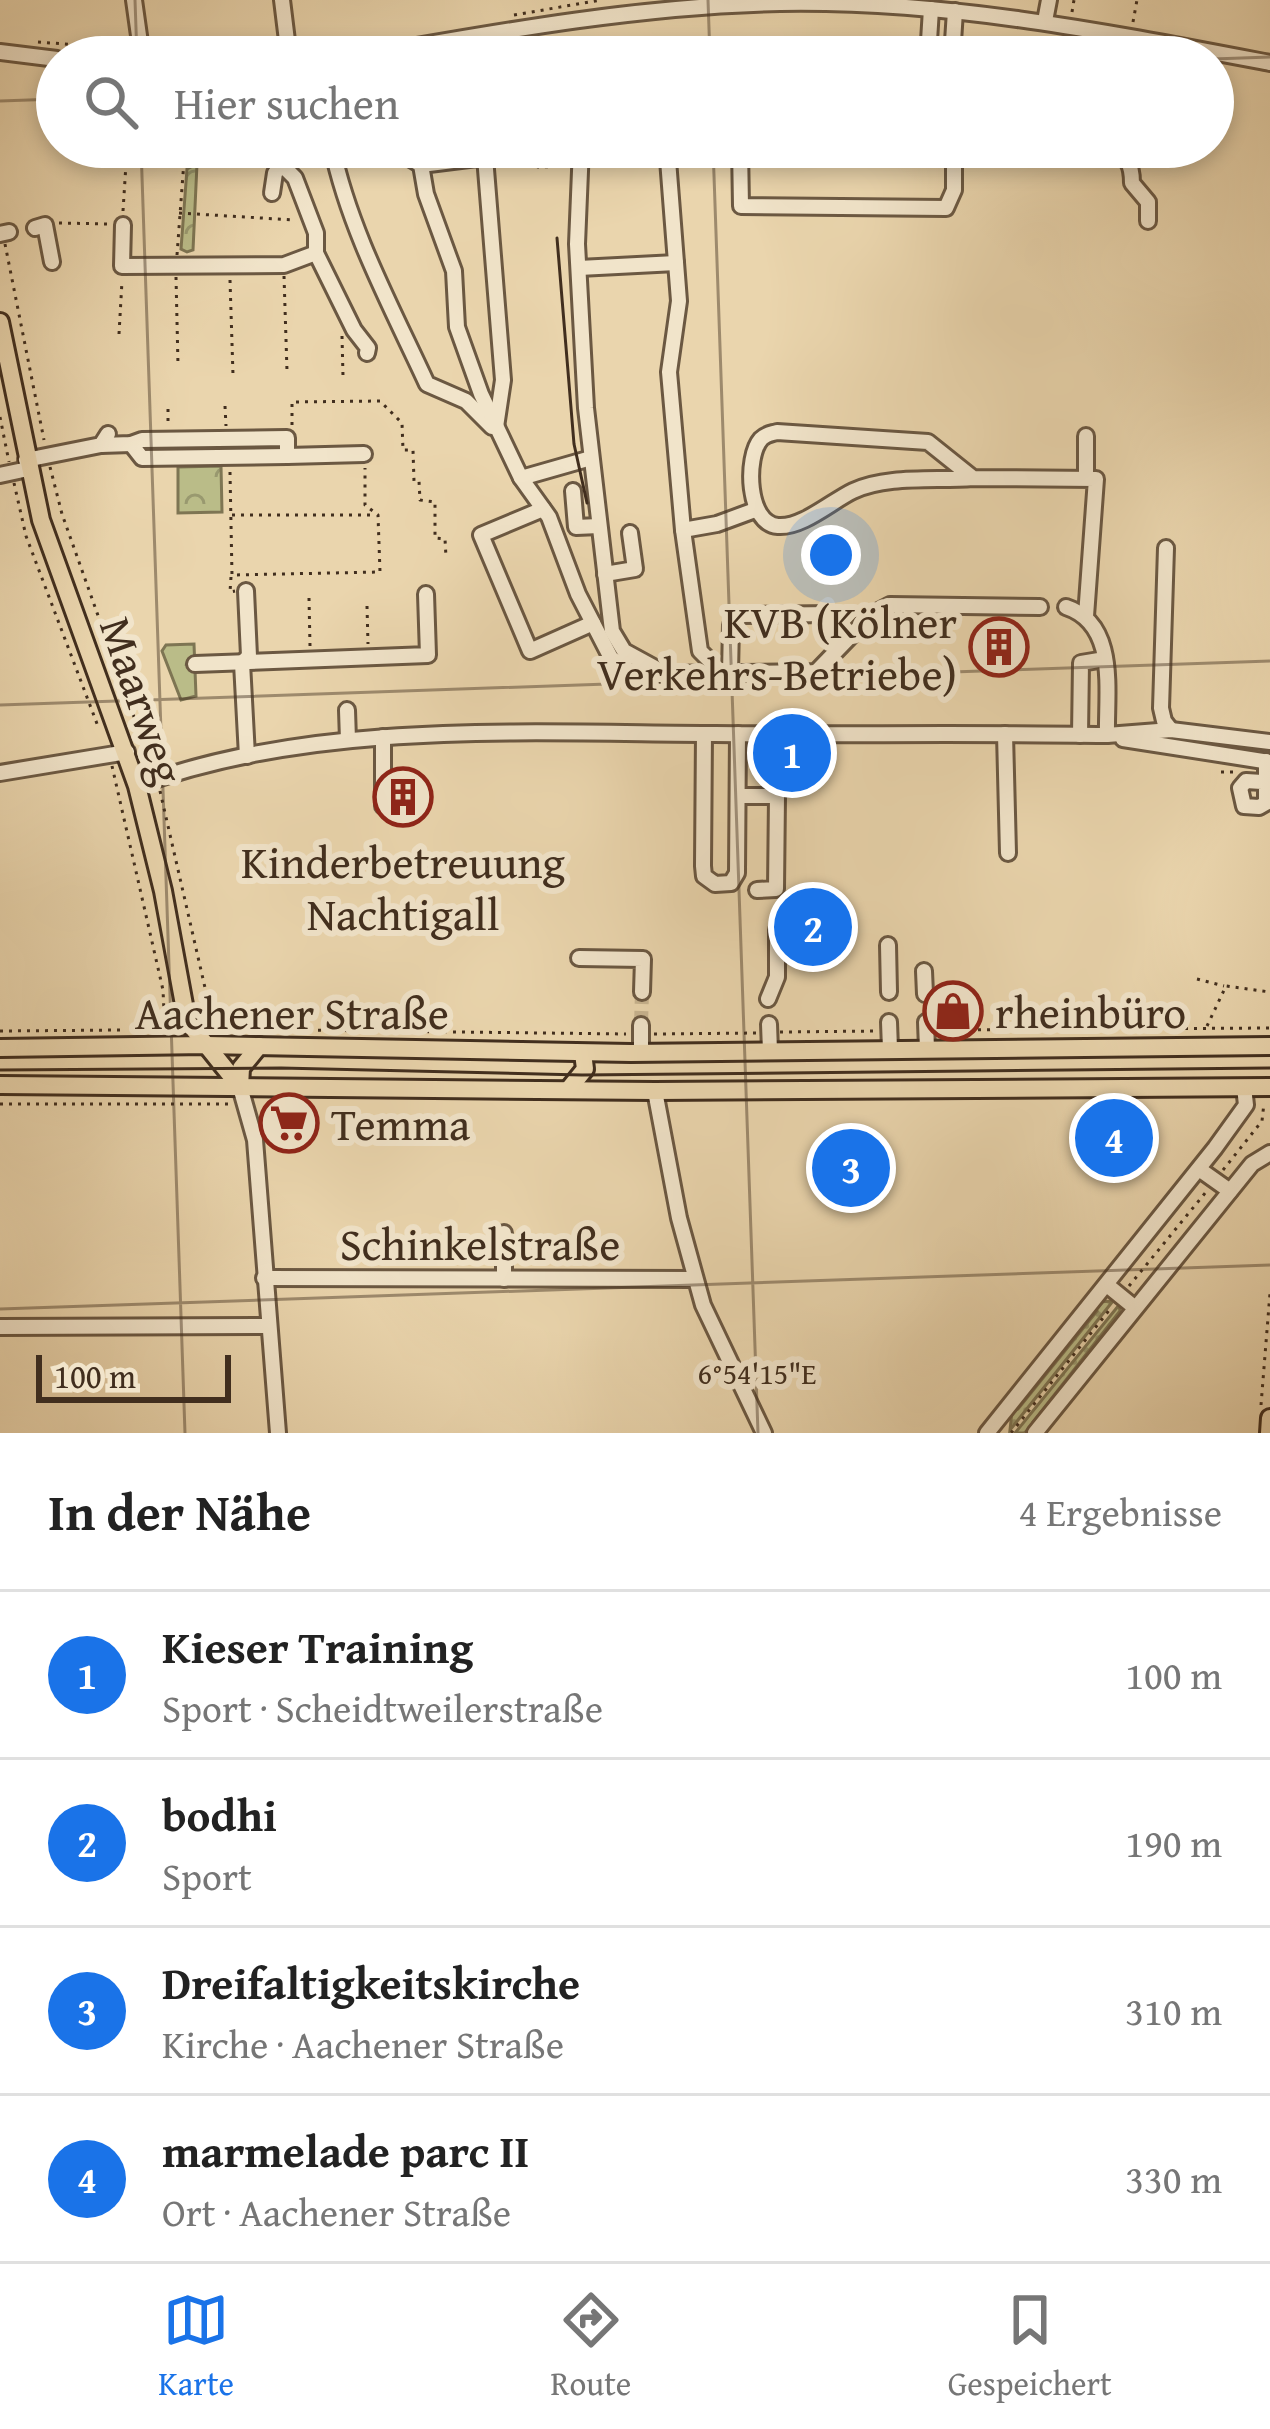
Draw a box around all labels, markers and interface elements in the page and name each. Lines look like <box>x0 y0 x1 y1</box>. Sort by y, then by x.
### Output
search box <box>36 36 1234 168</box>
icon: search <box>78 69 144 135</box>
text: Hier suchen <box>174 70 399 135</box>
your location <box>801 525 861 585</box>
place label: KVB (Kölner Verkehrs-Betriebe) <box>597 589 957 706</box>
street label: Maarweg <box>84 608 202 793</box>
building icon: KVB (Kölner Verkehrs-Betriebe) <box>968 616 1030 678</box>
pin: 1 <box>753 708 831 798</box>
building icon: Kinderbetreuung Nachtigall <box>372 766 434 828</box>
place label: Kinderbetreuung Nachtigall <box>241 829 566 946</box>
pin: 2 <box>774 882 852 972</box>
place label: rheinbüro <box>995 979 1186 1044</box>
street label: Aachener Straße <box>135 980 449 1045</box>
shop icon: rheinbüro <box>922 980 984 1042</box>
place label: Temma <box>331 1091 470 1156</box>
supermarket icon: Temma <box>258 1092 320 1154</box>
pin: 4 <box>1075 1093 1153 1183</box>
pin: 3 <box>812 1123 890 1213</box>
street label: Schinkelstraße <box>340 1211 620 1276</box>
scale bar <box>36 1349 231 1402</box>
text: 6°54'15"E <box>697 1351 817 1395</box>
text: 100 m <box>54 1352 136 1400</box>
text: In der Nähe <box>48 1474 311 1549</box>
text: 4 Ergebnisse <box>1019 1483 1222 1540</box>
text: Kieser Training <box>162 1614 473 1679</box>
text: 1 <box>77 1646 97 1703</box>
text: 100 m <box>1125 1646 1222 1703</box>
text: Sport · Scheidtweilerstraße <box>162 1679 603 1736</box>
text: bodhi <box>162 1782 277 1847</box>
text: 2 <box>77 1814 97 1871</box>
text: 190 m <box>1125 1814 1222 1871</box>
text: Sport <box>162 1847 252 1904</box>
text: Dreifaltigkeitskirche <box>162 1950 580 2015</box>
text: 3 <box>77 1982 97 2039</box>
text: 310 m <box>1125 1982 1222 2039</box>
text: Kirche · Aachener Straße <box>162 2015 564 2072</box>
text: marmelade parc II <box>162 2118 530 2183</box>
text: 4 <box>77 2150 97 2207</box>
text: 330 m <box>1125 2150 1222 2207</box>
text: Ort · Aachener Straße <box>162 2183 511 2240</box>
tab: Karte <box>158 2287 234 2407</box>
tab: Route <box>551 2287 631 2407</box>
tab: Gespeichert <box>948 2287 1112 2407</box>

